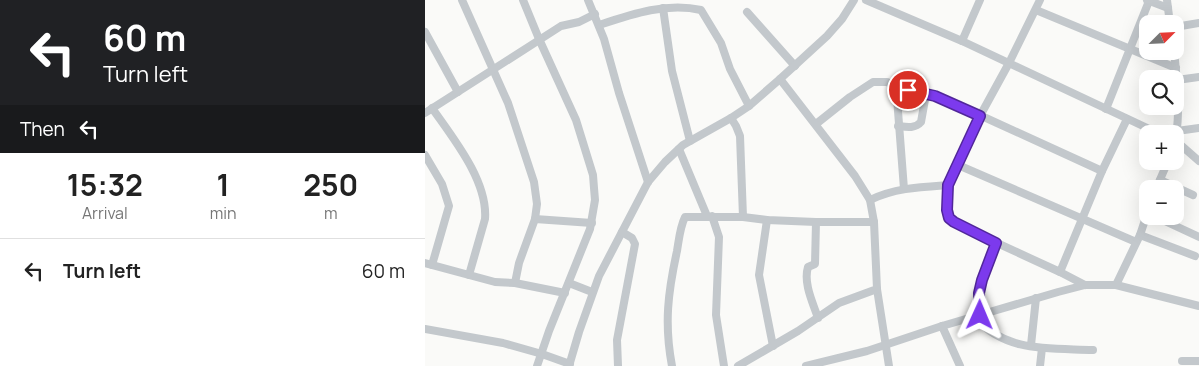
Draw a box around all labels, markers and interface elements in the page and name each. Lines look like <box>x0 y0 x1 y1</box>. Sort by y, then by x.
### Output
text: 60 m <box>103 14 186 62</box>
north arrow <box>1139 15 1184 60</box>
map controls <box>1139 15 1184 225</box>
icon: left <box>20 20 85 85</box>
text: Turn left <box>103 59 188 89</box>
pin <box>887 69 929 111</box>
button: search <box>1139 70 1184 115</box>
icon: arrive <box>894 76 922 104</box>
icon: left <box>75 115 103 143</box>
text: Then <box>20 116 65 142</box>
button: + <box>1139 125 1184 170</box>
text: 15:32 <box>67 164 143 205</box>
text: 1 <box>216 164 230 205</box>
text: 250 <box>303 164 358 205</box>
button: − <box>1139 180 1184 225</box>
text: Arrival <box>82 202 128 224</box>
text: min <box>210 202 236 224</box>
text: m <box>324 202 338 224</box>
icon: left <box>20 257 48 285</box>
text: Turn left <box>63 258 141 284</box>
text: 60 m <box>362 258 405 284</box>
position arrow <box>953 288 1005 340</box>

